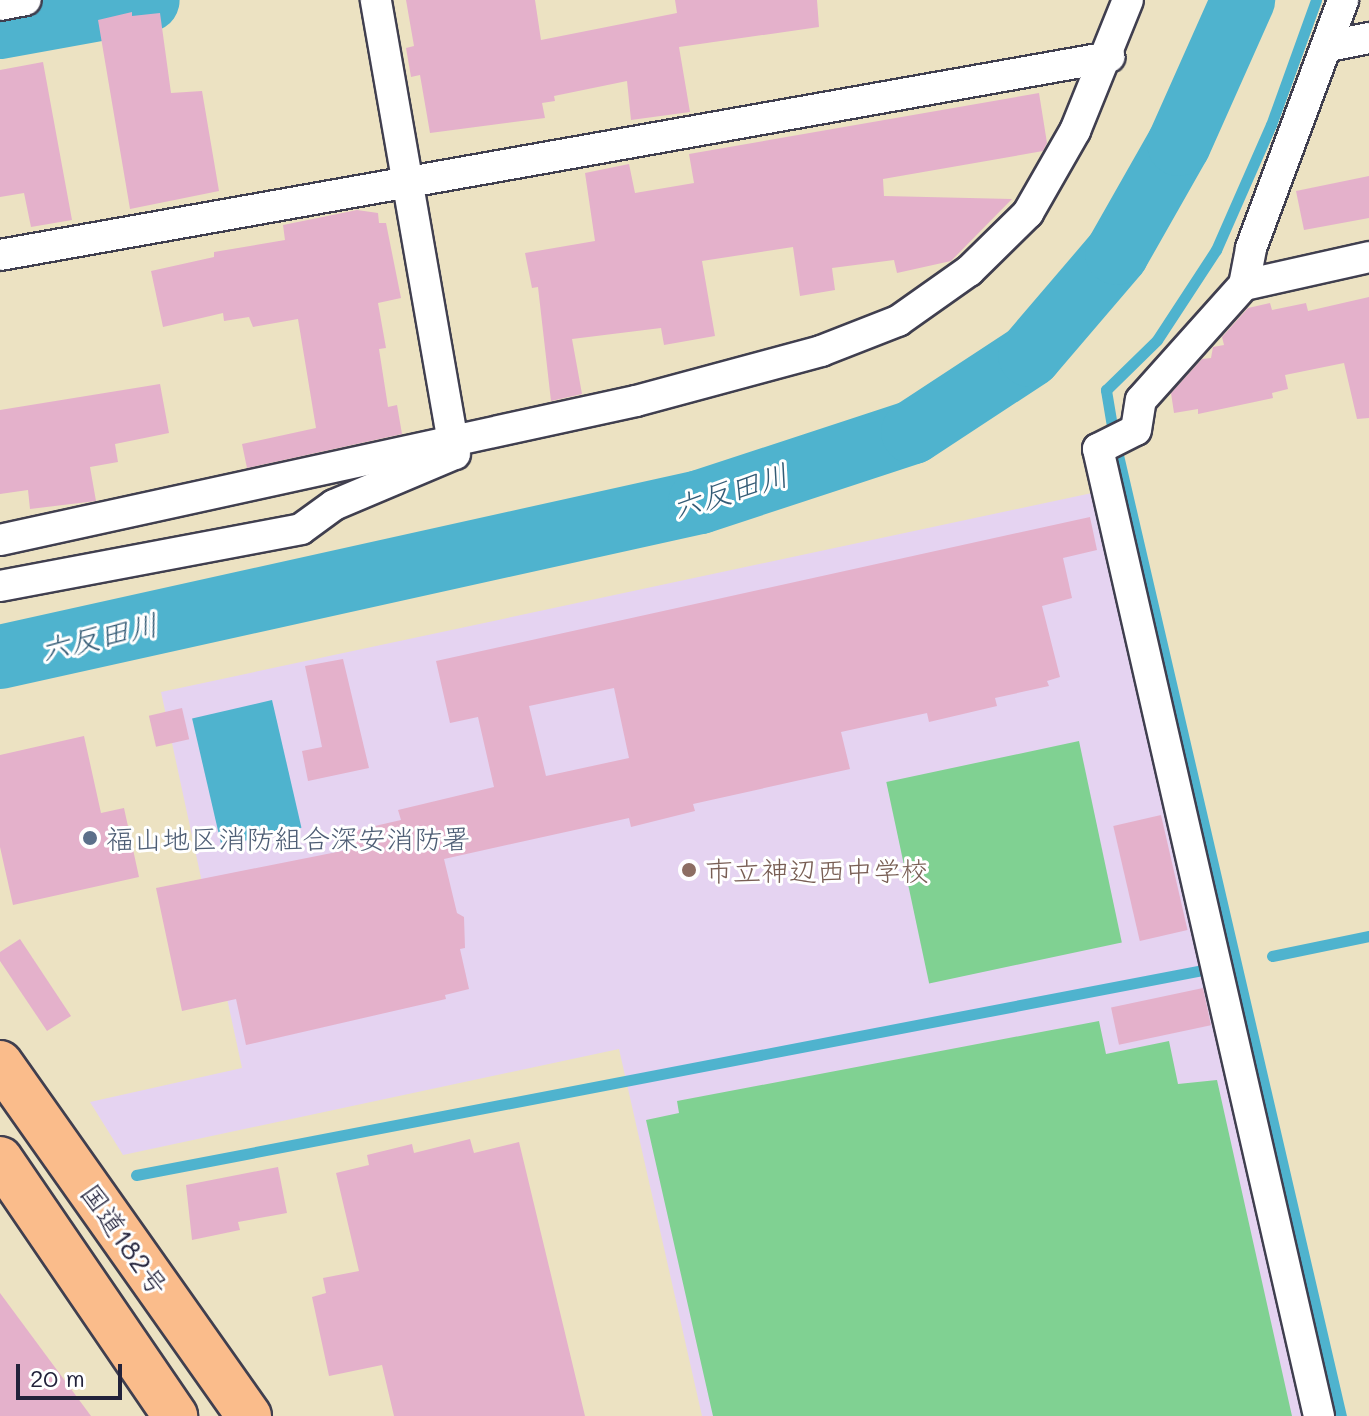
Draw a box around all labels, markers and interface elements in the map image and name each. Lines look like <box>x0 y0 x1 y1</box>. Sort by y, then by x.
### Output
water label: 六反田川 <box>667 455 793 525</box>
water label: 六反田川 <box>36 605 162 667</box>
place label: 福山地区消防組合深安消防署 <box>106 821 470 855</box>
marker: 福山地区消防組合深安消防署 <box>81 829 99 847</box>
place label: 市立神辺西中学校 <box>705 853 929 887</box>
marker: 市立神辺西中学校 <box>680 861 698 879</box>
street label: 国道182号 <box>74 1177 176 1301</box>
scale bar <box>20 1348 126 1398</box>
text: 20 m <box>30 1362 85 1393</box>

